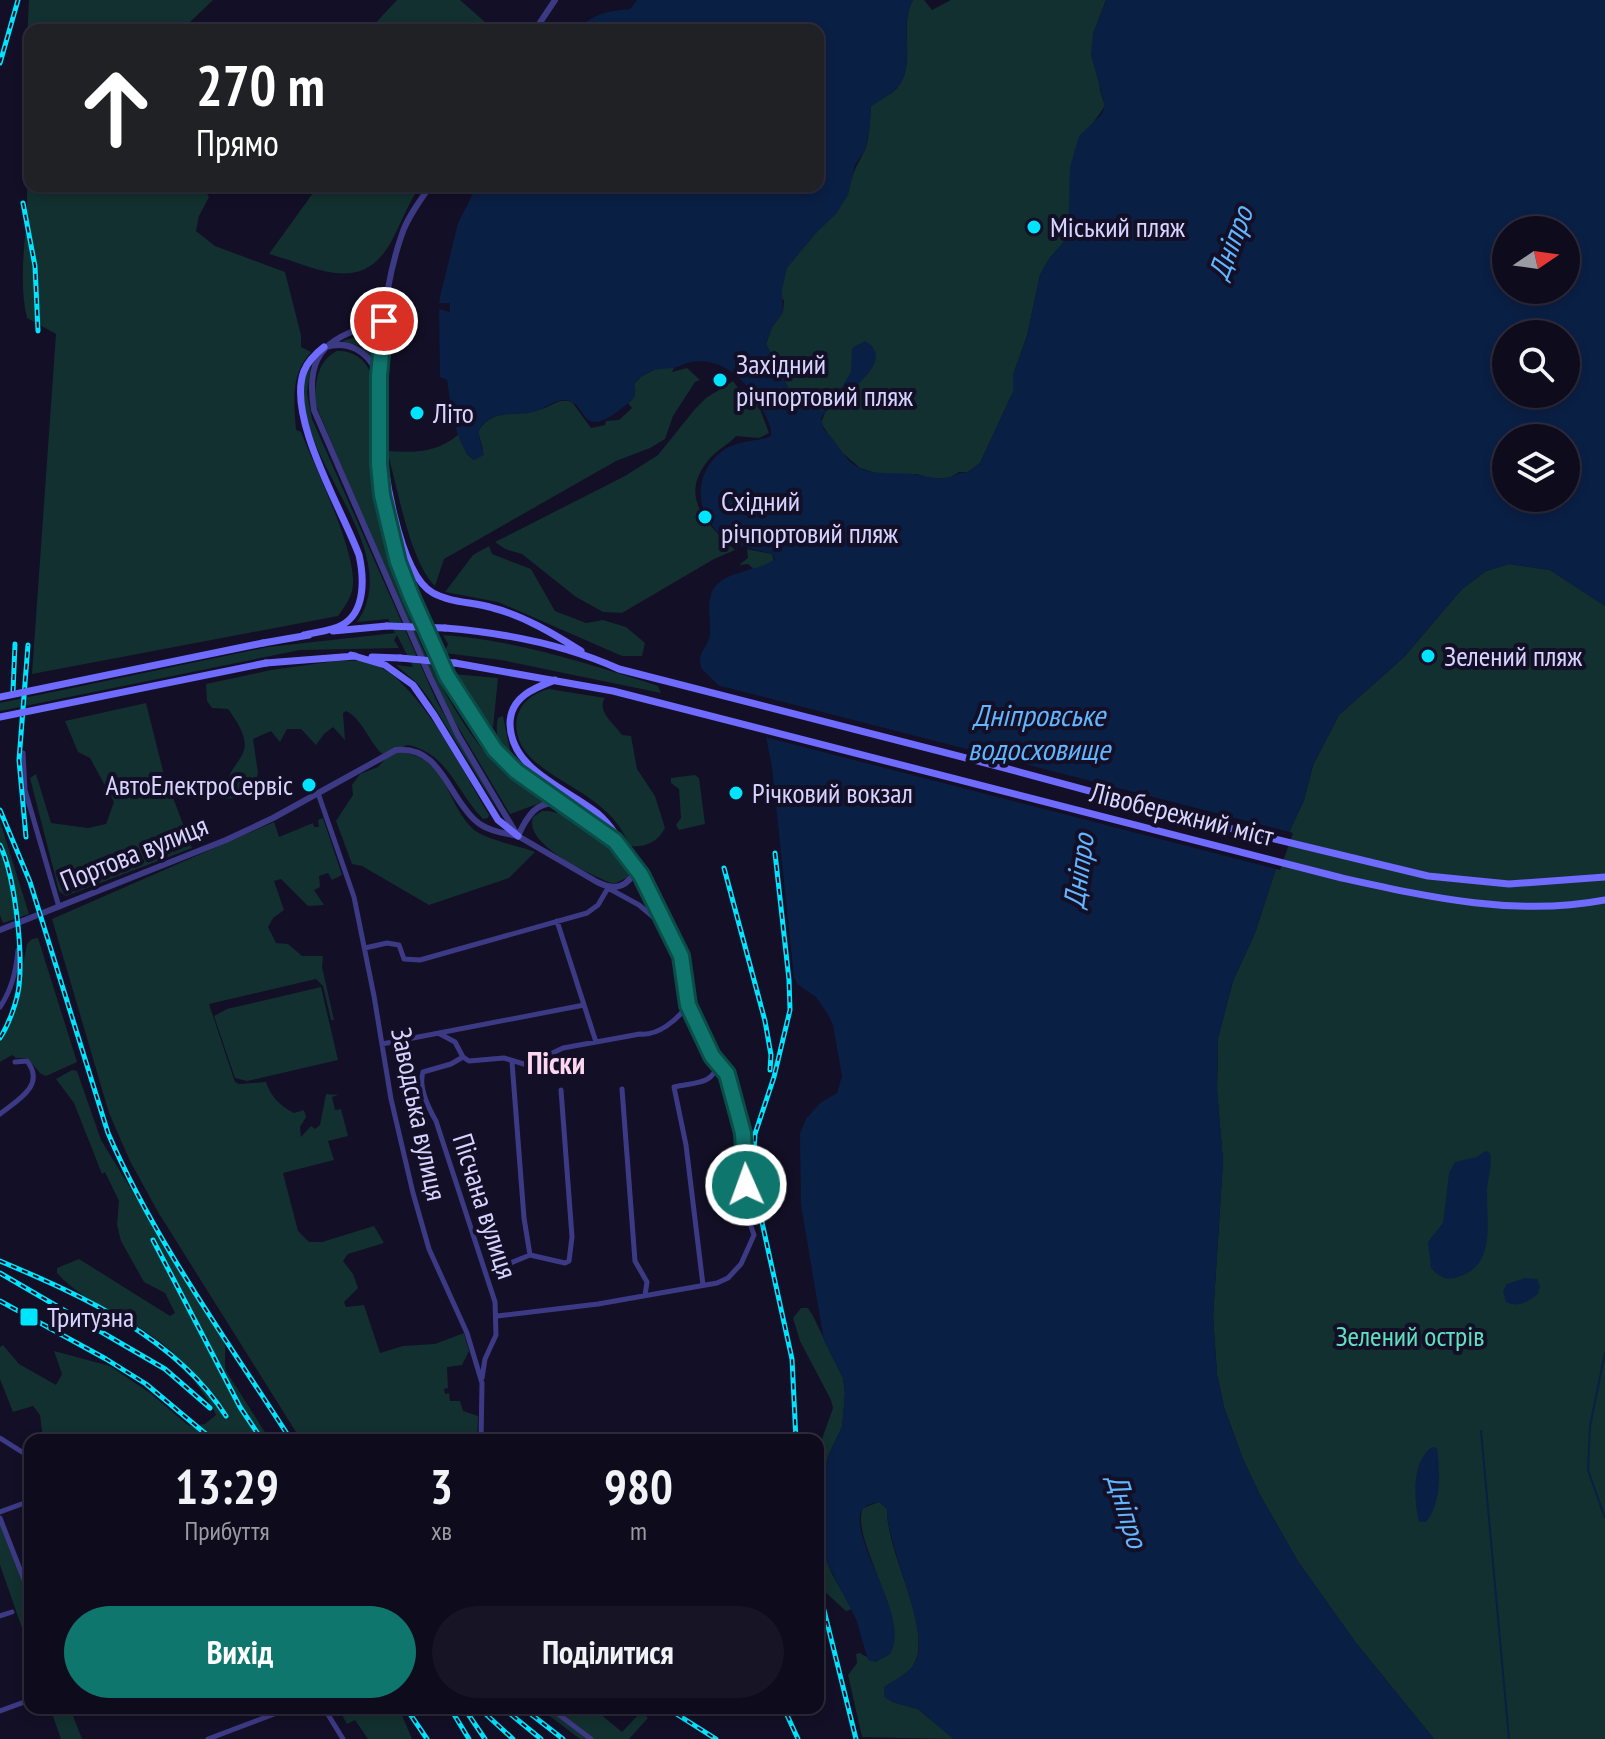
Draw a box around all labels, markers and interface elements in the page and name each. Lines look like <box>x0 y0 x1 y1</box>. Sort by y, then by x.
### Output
text: 270 m <box>196 49 325 121</box>
icon: ahead <box>64 56 168 160</box>
text: Прямо <box>196 119 279 166</box>
water label: Дніпро <box>1198 199 1262 285</box>
place label: Міський пляж <box>1050 208 1186 245</box>
north arrow <box>1492 216 1580 304</box>
map controls <box>1492 216 1580 512</box>
marker: Міський пляж <box>1025 218 1043 236</box>
pin <box>350 287 418 355</box>
icon: arrive <box>362 299 406 343</box>
button: search <box>1492 320 1580 408</box>
place label: Західний річпортовий пляж <box>736 345 914 414</box>
marker: Західний річпортовий пляж <box>711 371 729 389</box>
place label: Літо <box>432 394 474 431</box>
marker: Літо <box>408 404 426 422</box>
button: layers <box>1492 424 1580 512</box>
place label: Східний річпортовий пляж <box>721 482 899 551</box>
marker: Східний річпортовий пляж <box>696 508 714 526</box>
place label: Зелений пляж <box>1444 637 1583 674</box>
marker: Зелений пляж <box>1419 647 1437 665</box>
water label: Дніпровське водосховище <box>968 695 1112 768</box>
place label: АвтоЕлектроСервіс <box>106 766 293 803</box>
street label: Лівобережний міст <box>1086 773 1278 854</box>
place label: Річковий вокзал <box>752 774 913 811</box>
marker: АвтоЕлектроСервіс <box>300 776 318 794</box>
marker: Річковий вокзал <box>727 784 745 802</box>
street label: Портова вулиця <box>54 806 213 899</box>
water label: Дніпро <box>1053 829 1102 911</box>
street label: Заводська вулиця <box>383 1024 456 1204</box>
district label: Піски <box>527 1043 585 1082</box>
street label: Пісчана вулиця <box>445 1128 526 1283</box>
position arrow <box>704 1143 788 1227</box>
place label: Тритузна <box>47 1298 134 1335</box>
marker: Тритузна <box>18 1306 40 1328</box>
park label: Зелений острів <box>1335 1317 1485 1354</box>
text: 13:29 <box>175 1455 279 1517</box>
text: 3 <box>430 1455 453 1517</box>
text: 980 <box>604 1455 673 1517</box>
water label: Дніпро <box>1099 1468 1159 1554</box>
text: Прибуття <box>184 1514 270 1547</box>
text: хв <box>431 1514 452 1547</box>
text: m <box>630 1514 647 1547</box>
button: Вихід <box>64 1606 416 1698</box>
button: Поділитися <box>432 1606 784 1698</box>

